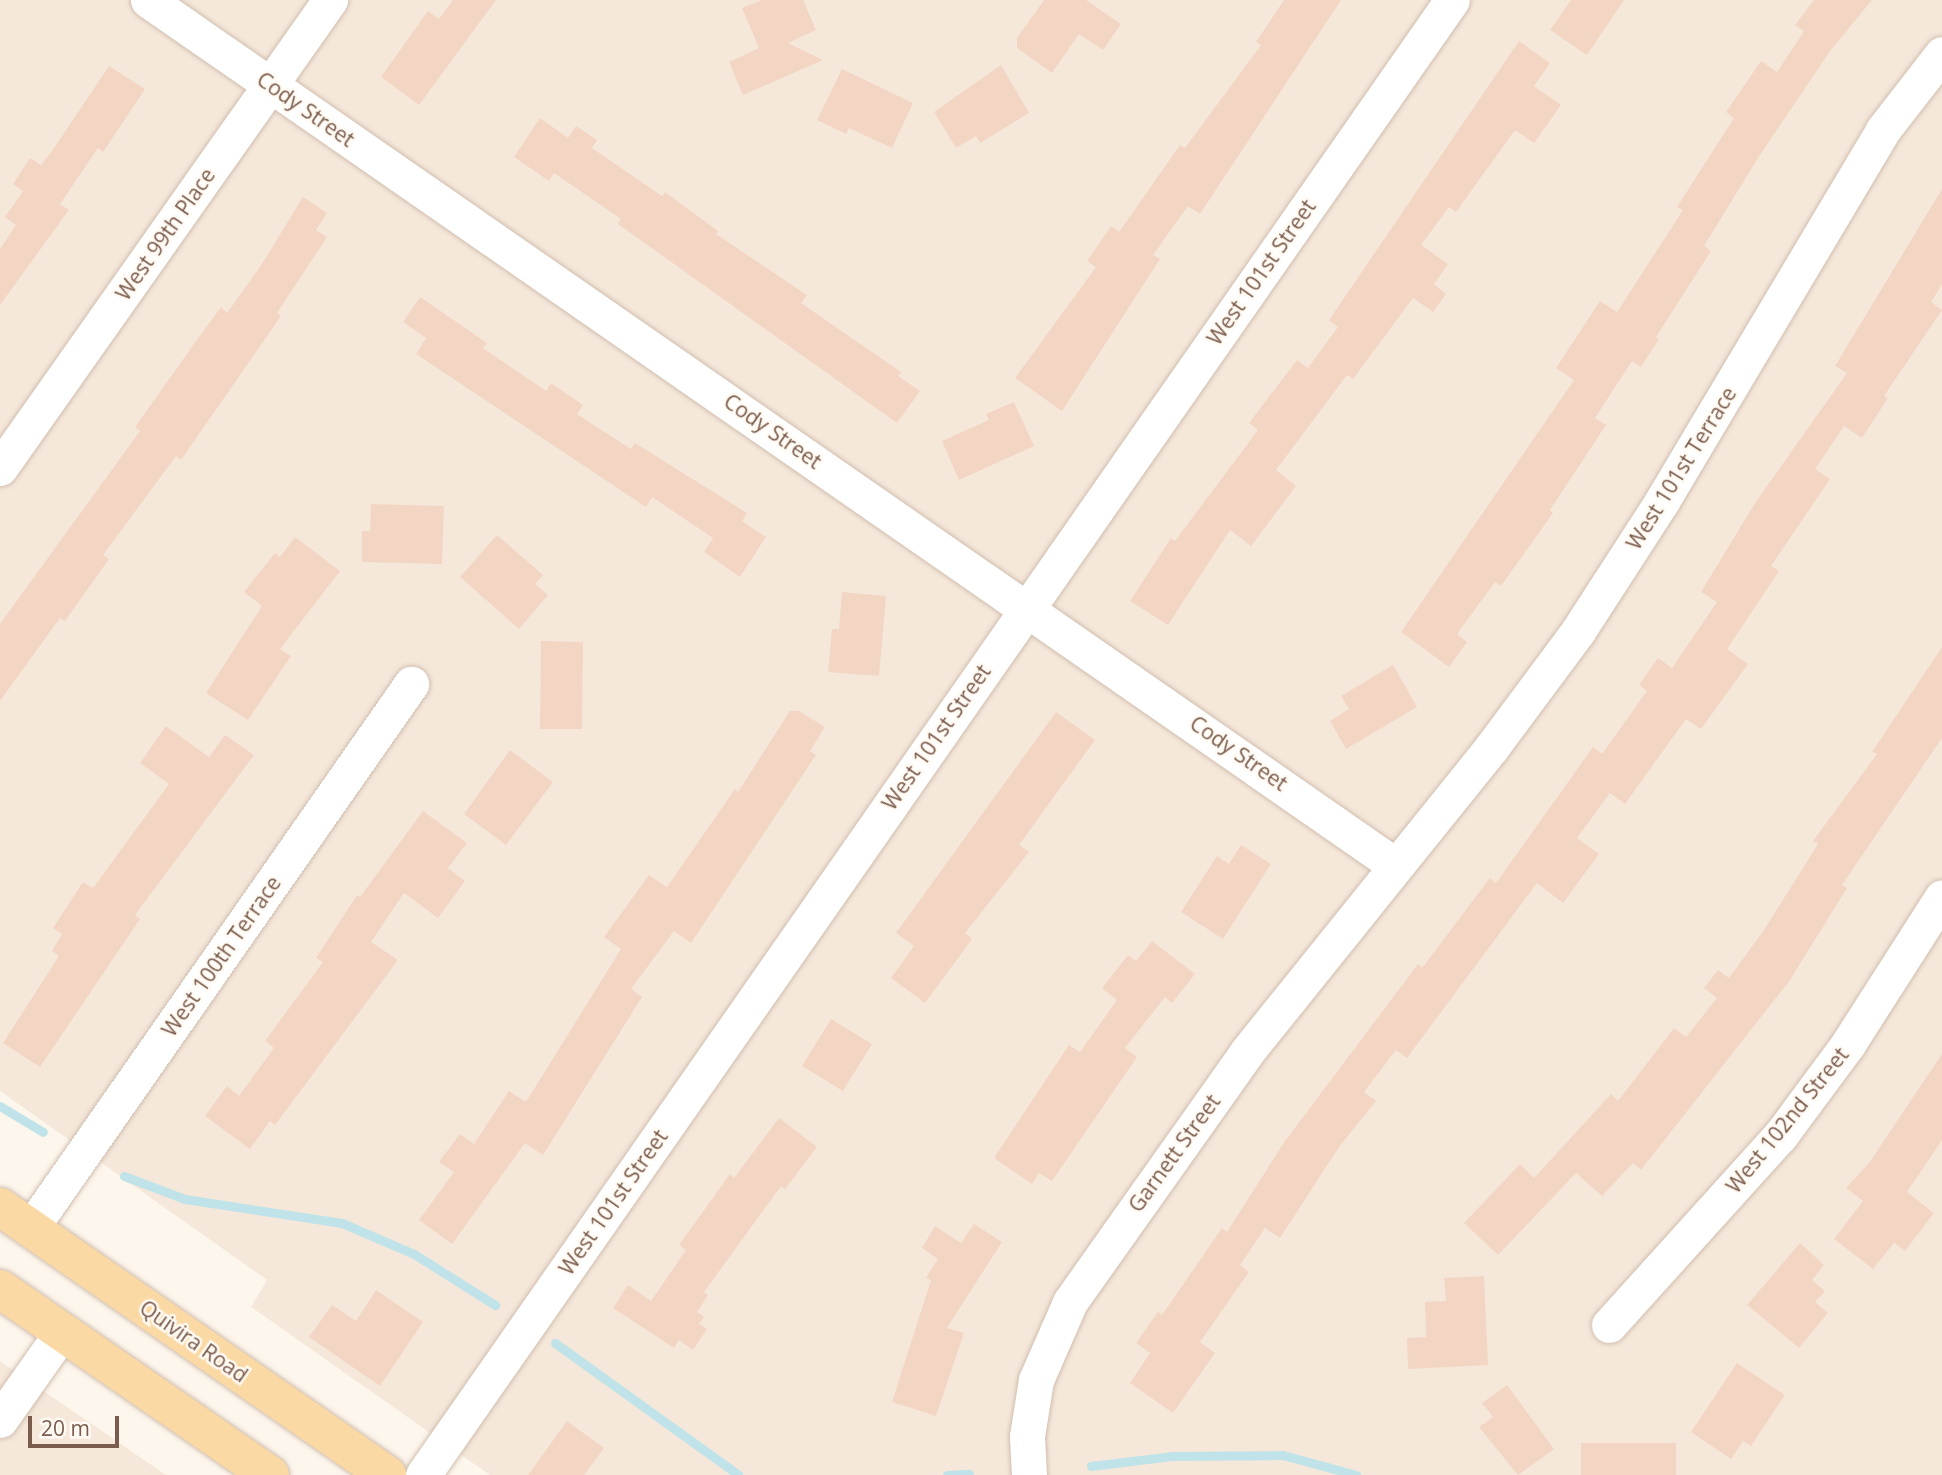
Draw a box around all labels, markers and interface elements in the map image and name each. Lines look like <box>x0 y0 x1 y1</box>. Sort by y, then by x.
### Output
street label: Cody Street <box>252 66 360 152</box>
street label: West 99th Place <box>110 163 220 305</box>
street label: West 101st Street <box>1201 194 1321 350</box>
street label: West 101st Terrace <box>1621 382 1741 554</box>
street label: Cody Street <box>719 388 827 474</box>
street label: West 101st Street <box>876 659 996 815</box>
street label: Cody Street <box>1185 710 1293 796</box>
street label: West 100th Terrace <box>156 871 286 1041</box>
street label: West 102nd Street <box>1721 1042 1853 1198</box>
street label: Garnett Street <box>1123 1089 1225 1217</box>
street label: West 101st Street <box>553 1124 673 1280</box>
street label: Quivira Road <box>135 1295 253 1387</box>
scale bar <box>32 1402 122 1446</box>
text: 20 m <box>41 1414 90 1442</box>

